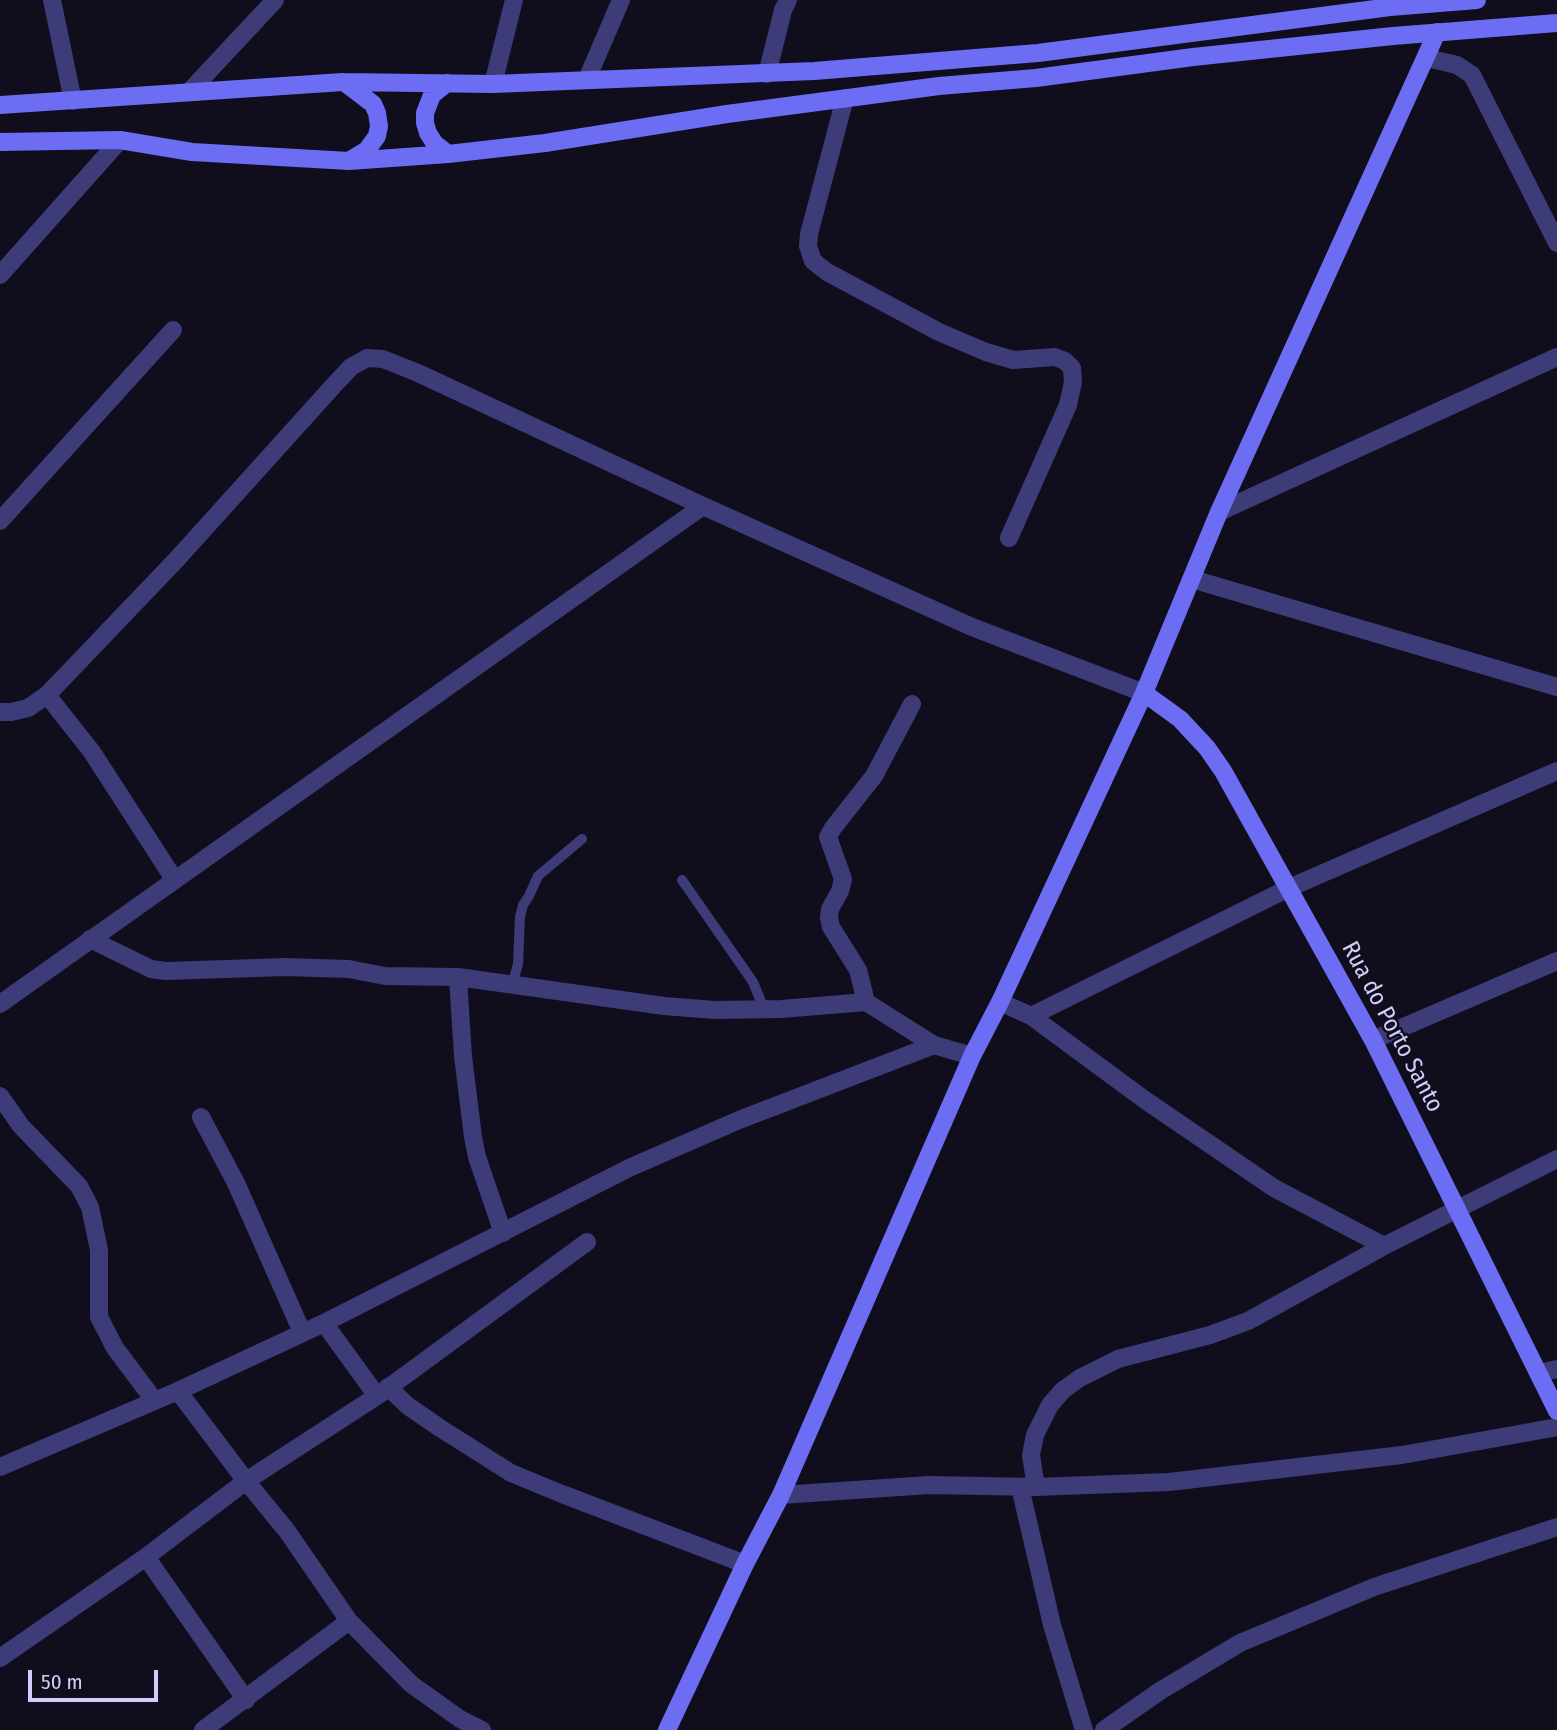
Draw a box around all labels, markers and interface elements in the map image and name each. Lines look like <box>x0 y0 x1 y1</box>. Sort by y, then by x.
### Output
street label: Rua do Porto Santo <box>1335 937 1449 1117</box>
scale bar <box>32 1656 161 1700</box>
text: 50 m <box>41 1669 83 1695</box>

